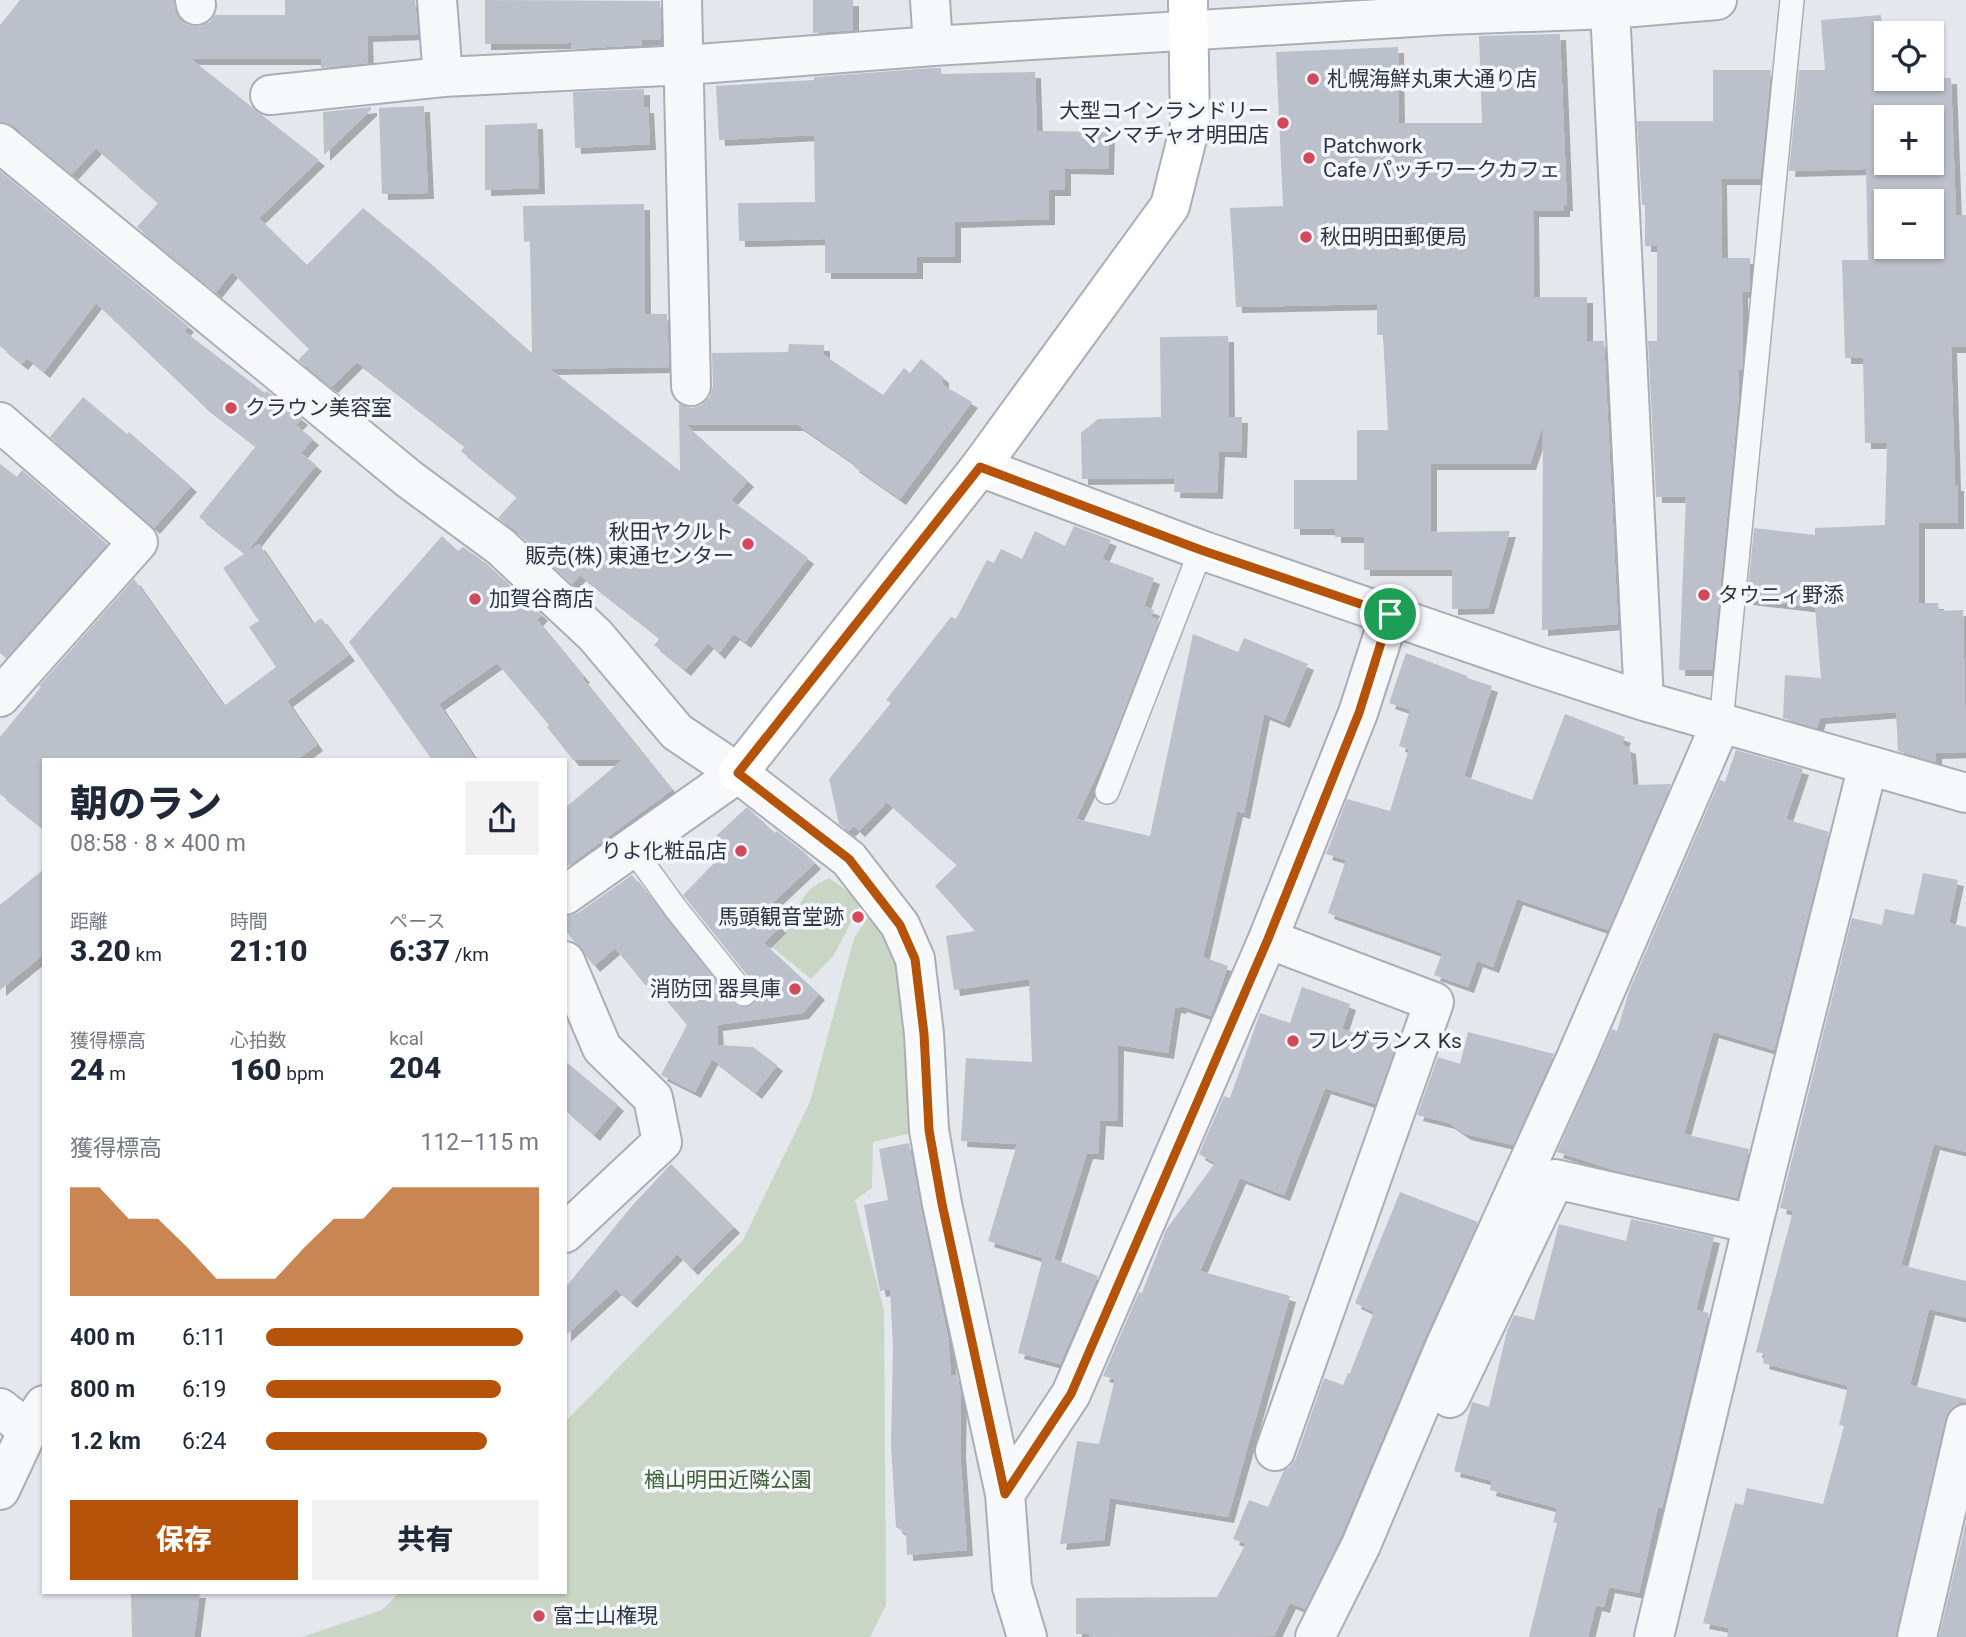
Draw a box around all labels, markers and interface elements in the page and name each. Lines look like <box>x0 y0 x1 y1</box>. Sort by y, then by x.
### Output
map controls <box>1874 21 1944 259</box>
button: locate <box>1874 21 1944 91</box>
place label: 札幌海鮮丸東大通り店 <box>1327 67 1537 91</box>
marker: 札幌海鮮丸東大通り店 <box>1305 71 1321 87</box>
place label: 大型コインランドリー マンマチャオ明田店 <box>1059 99 1269 147</box>
button: + <box>1874 105 1944 175</box>
marker: 大型コインランドリー マンマチャオ明田店 <box>1275 115 1291 131</box>
place label: Patchwork Cafe パッチワークカフェ <box>1323 134 1561 182</box>
marker: Patchwork Cafe パッチワークカフェ <box>1301 150 1317 166</box>
button: − <box>1874 189 1944 259</box>
place label: 秋田明田郵便局 <box>1320 225 1467 249</box>
marker: 秋田明田郵便局 <box>1298 229 1314 245</box>
place label: クラウン美容室 <box>245 396 392 420</box>
marker: クラウン美容室 <box>223 400 239 416</box>
place label: 秋田ヤクルト 販売(株) 東通センター <box>525 520 734 568</box>
marker: 秋田ヤクルト 販売(株) 東通センター <box>740 536 756 552</box>
place label: タウニィ野添 <box>1718 583 1844 607</box>
pin <box>1360 584 1420 644</box>
place label: 加賀谷商店 <box>489 587 594 611</box>
marker: タウニィ野添 <box>1696 587 1712 603</box>
marker: 加賀谷商店 <box>467 591 483 607</box>
icon: arrive <box>1371 595 1409 633</box>
button: share <box>465 781 539 855</box>
text: 朝のラン <box>70 782 222 826</box>
text: 08:58 · 8 × 400 m <box>70 830 246 857</box>
place label: りよ化粧品店 <box>601 839 727 863</box>
marker: りよ化粧品店 <box>733 843 749 859</box>
place label: 馬頭観音堂跡 <box>718 905 844 929</box>
marker: 馬頭観音堂跡 <box>850 909 866 925</box>
text: 距離 <box>70 910 108 933</box>
text: 時間 <box>230 910 268 933</box>
text: ペース <box>389 910 445 933</box>
text: 3.20 <box>70 933 131 968</box>
text: 21:10 <box>230 933 308 968</box>
text: 6:37 <box>389 933 450 968</box>
text: km <box>131 943 162 966</box>
text: /km <box>450 943 489 966</box>
place label: 消防団 器具庫 <box>650 977 781 1001</box>
marker: 消防団 器具庫 <box>787 981 803 997</box>
text: kcal <box>389 1027 424 1050</box>
text: 獲得標高 <box>70 1029 146 1052</box>
text: 心拍数 <box>230 1029 287 1052</box>
place label: フレグランス Ks <box>1307 1029 1462 1053</box>
marker: フレグランス Ks <box>1285 1033 1301 1049</box>
text: 204 <box>389 1050 441 1085</box>
text: 24 <box>70 1052 105 1087</box>
text: 160 <box>230 1052 282 1087</box>
text: m <box>105 1062 126 1085</box>
text: bpm <box>282 1062 324 1085</box>
text: 112–115 m <box>420 1129 539 1156</box>
text: 獲得標高 <box>70 1135 162 1162</box>
text: 400 m <box>70 1324 135 1351</box>
text: 6:11 <box>182 1324 226 1351</box>
text: 800 m <box>70 1376 135 1403</box>
text: 6:19 <box>182 1376 226 1403</box>
text: 1.2 km <box>70 1428 141 1455</box>
text: 6:24 <box>182 1428 226 1455</box>
park label: 楢山明田近隣公園 <box>644 1468 812 1492</box>
button: 保存 <box>70 1500 298 1580</box>
button: 共有 <box>312 1500 539 1580</box>
place label: 富士山権現 <box>553 1604 658 1628</box>
marker: 富士山権現 <box>531 1608 547 1624</box>

